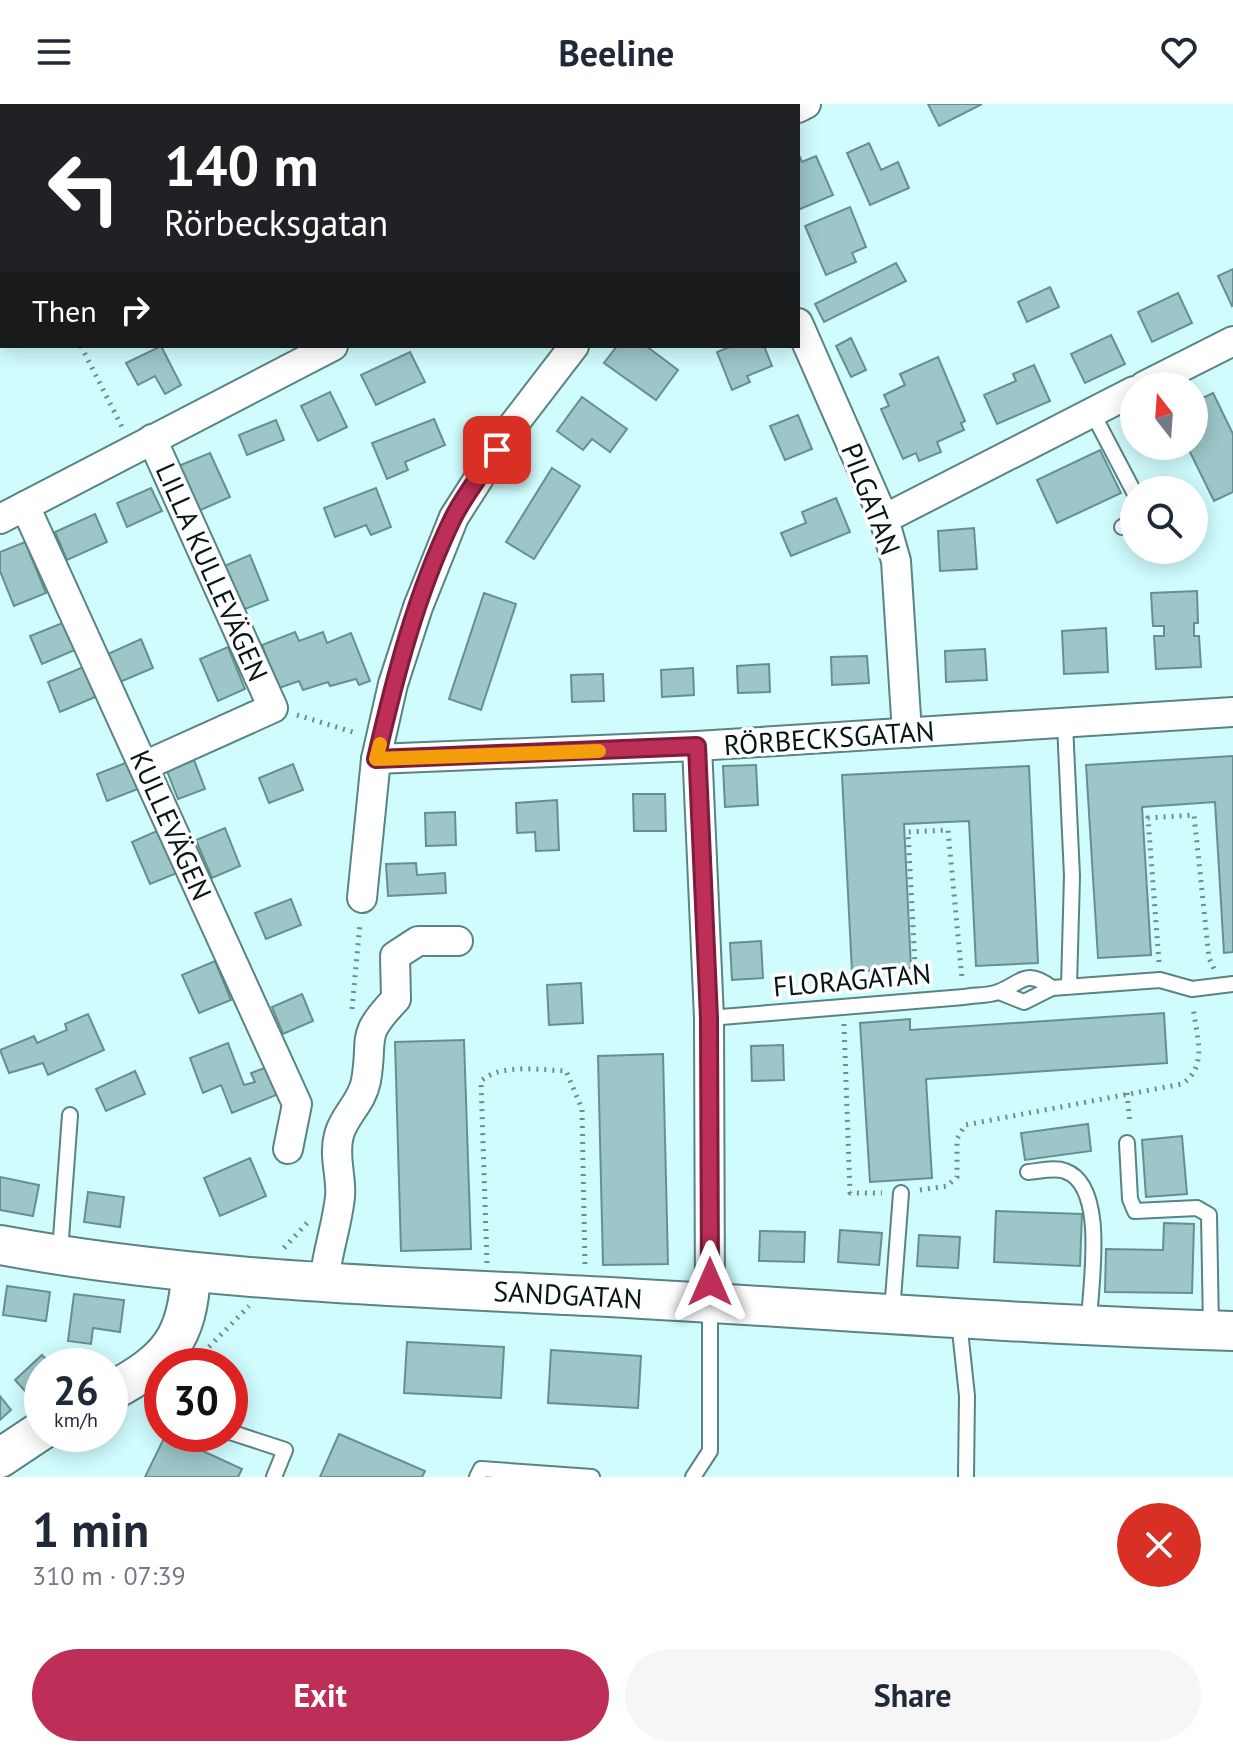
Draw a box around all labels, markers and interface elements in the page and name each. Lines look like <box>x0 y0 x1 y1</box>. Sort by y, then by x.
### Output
text: Beeline <box>559 29 674 76</box>
icon: menu <box>32 30 76 74</box>
icon: heart <box>1157 30 1201 74</box>
text: 140 m <box>164 129 319 201</box>
icon: left <box>32 136 136 240</box>
text: Rörbecksgatan <box>164 199 388 246</box>
icon: right <box>113 288 157 332</box>
text: Then <box>32 291 97 330</box>
north arrow <box>1120 372 1208 460</box>
map controls <box>1120 372 1208 564</box>
pin <box>463 416 531 484</box>
icon: arrive <box>475 428 519 472</box>
street label: PILGATAN <box>833 438 910 560</box>
street label: LILLA KULLEVÄGEN <box>148 457 277 687</box>
button: search <box>1120 476 1208 564</box>
street label: RÖRBECKSGATAN <box>722 712 936 763</box>
street label: KULLEVÄGEN <box>122 744 221 906</box>
street label: FLORAGATAN <box>771 954 932 1005</box>
position arrow <box>668 1240 752 1324</box>
street label: SANDGATAN <box>493 1272 643 1317</box>
speed limit sign: 30 <box>144 1348 248 1452</box>
text: 26 <box>53 1364 99 1416</box>
text: km/h <box>54 1407 98 1433</box>
text: 1 min <box>32 1498 149 1560</box>
button: close <box>1117 1503 1201 1587</box>
text: 310 m · 07:39 <box>32 1559 186 1592</box>
button: Exit <box>32 1649 609 1741</box>
button: Share <box>625 1649 1201 1741</box>

